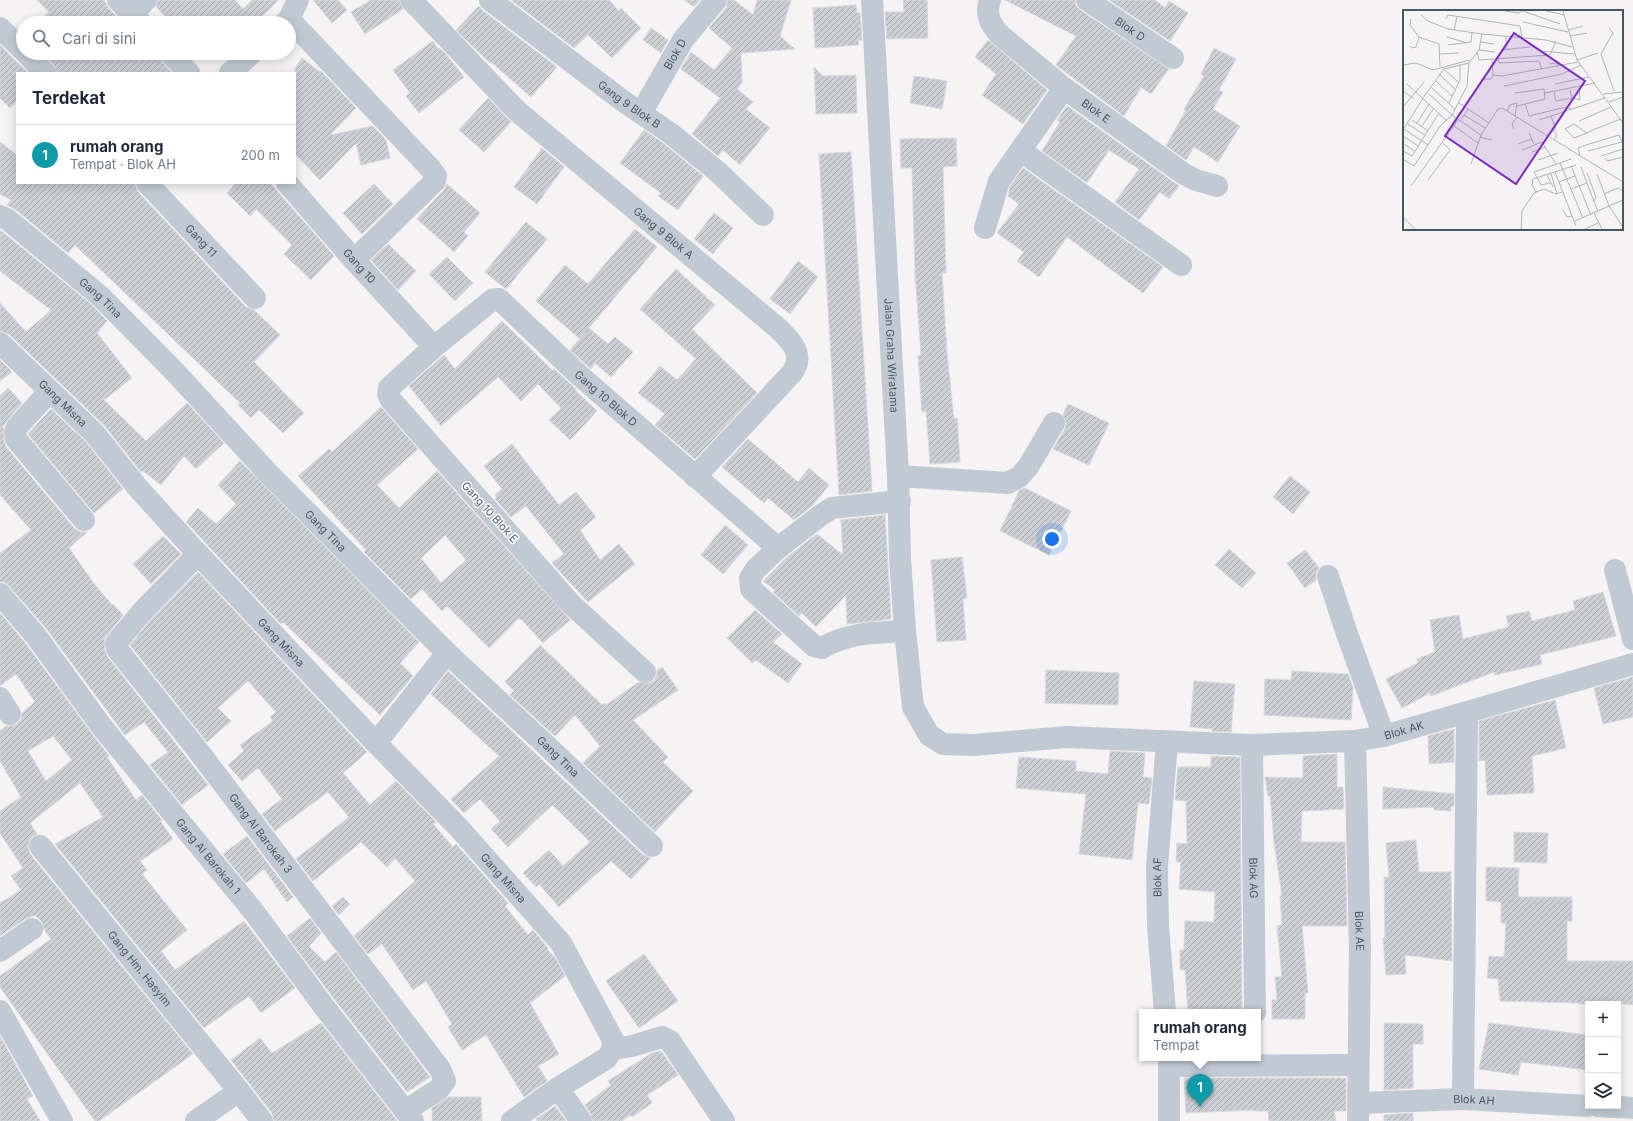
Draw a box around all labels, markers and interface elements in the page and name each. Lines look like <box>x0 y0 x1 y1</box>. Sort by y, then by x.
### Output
inset map <box>1403 10 1623 230</box>
street label: Blok D <box>1112 14 1148 44</box>
search box <box>16 16 296 60</box>
icon: search <box>30 27 52 49</box>
text: Cari di sini <box>62 29 136 48</box>
street label: Blok D <box>660 36 689 72</box>
street label: Gang 9 Blok B <box>595 77 663 131</box>
text: Terdekat <box>32 88 105 108</box>
street label: Blok E <box>1079 96 1113 126</box>
text: rumah orang <box>70 137 163 156</box>
text: 1 <box>42 147 48 163</box>
text: 200 m <box>241 147 280 163</box>
text: Tempat · Blok AH <box>70 156 176 172</box>
street label: Gang 9 Blok A <box>631 204 697 262</box>
street label: Gang 11 <box>182 221 220 260</box>
street label: Gang 10 <box>340 245 379 286</box>
street label: Gang Tina <box>76 275 125 321</box>
street label: Jalan Graha Wiratama <box>881 298 902 413</box>
street label: Gang 10 Blok D <box>572 367 640 430</box>
street label: Gang Misna <box>36 377 90 430</box>
street label: Gang 10 Blok E <box>459 479 521 545</box>
street label: Gang Tina <box>302 507 349 555</box>
your location <box>1042 529 1062 549</box>
street label: Gang Misna <box>255 615 307 670</box>
street label: Blok AK <box>1382 718 1426 743</box>
street label: Gang Tina <box>534 733 582 780</box>
street label: Gang Al Barokah 3 <box>226 791 296 876</box>
street label: Gang Al Barokah 1 <box>173 815 244 897</box>
street label: Gang Misna <box>478 850 529 906</box>
street label: Blok AF <box>1150 857 1165 897</box>
street label: Blok AG <box>1246 857 1261 899</box>
street label: Blok AE <box>1352 911 1367 951</box>
street label: Gang Hm. Hasyim <box>105 928 175 1009</box>
map controls <box>1585 1001 1621 1109</box>
button: + <box>1585 1001 1621 1037</box>
popup <box>1139 1009 1261 1061</box>
text: rumah orang <box>1153 1018 1247 1037</box>
text: Tempat <box>1153 1037 1199 1053</box>
button: − <box>1585 1037 1621 1073</box>
button: layers <box>1585 1073 1621 1109</box>
pin: 1 <box>1187 1074 1213 1107</box>
street label: Blok AH <box>1453 1092 1495 1108</box>

